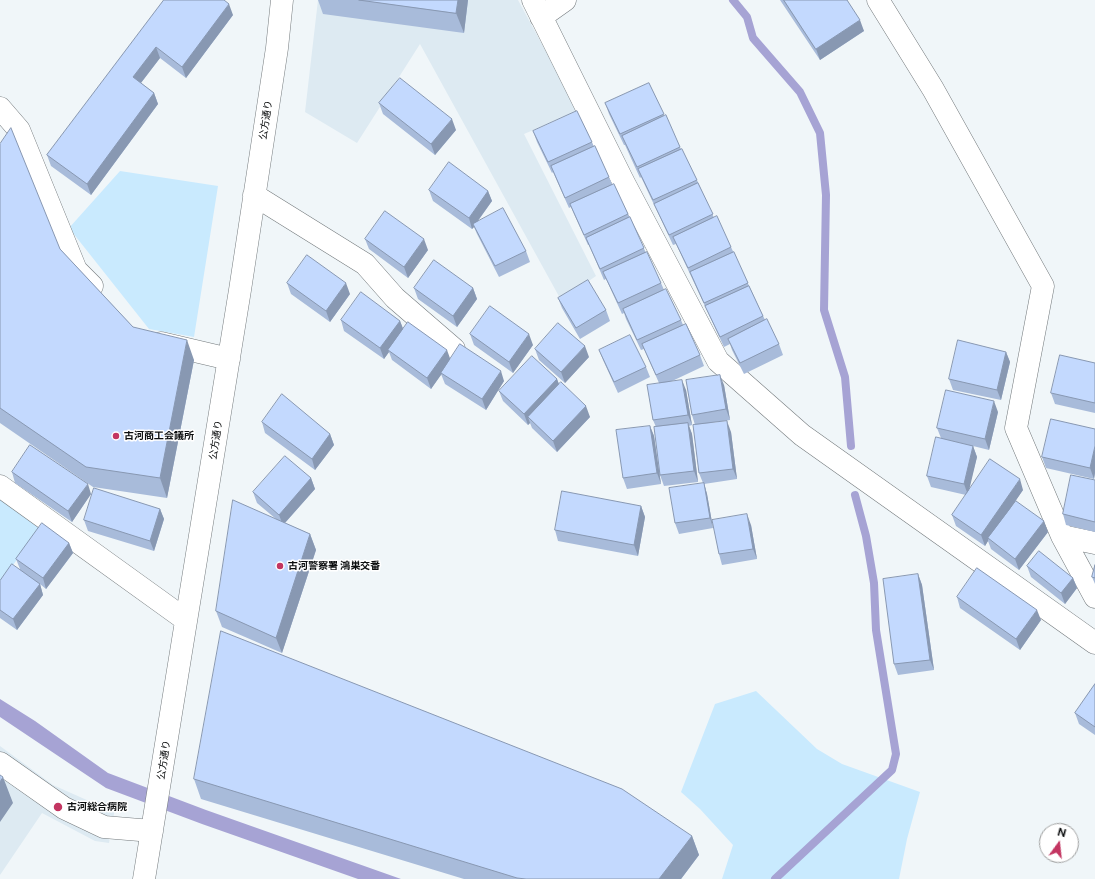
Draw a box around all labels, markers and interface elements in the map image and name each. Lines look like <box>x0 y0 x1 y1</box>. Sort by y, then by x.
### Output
street label: 公方通り <box>257 99 275 141</box>
street label: 公方通り <box>207 419 225 461</box>
place label: 古河商工会議所 <box>124 430 194 442</box>
marker: 古河商工会議所 <box>111 431 121 441</box>
place label: 古河警察署 鴻巣交番 <box>288 560 380 572</box>
marker: 古河警察署 鴻巣交番 <box>275 561 285 571</box>
street label: 公方通り <box>155 739 173 781</box>
marker: 古河総合病院 <box>52 801 64 813</box>
place label: 古河総合病院 <box>67 801 127 813</box>
north arrow <box>1039 823 1079 863</box>
text: N <box>1056 825 1068 839</box>

